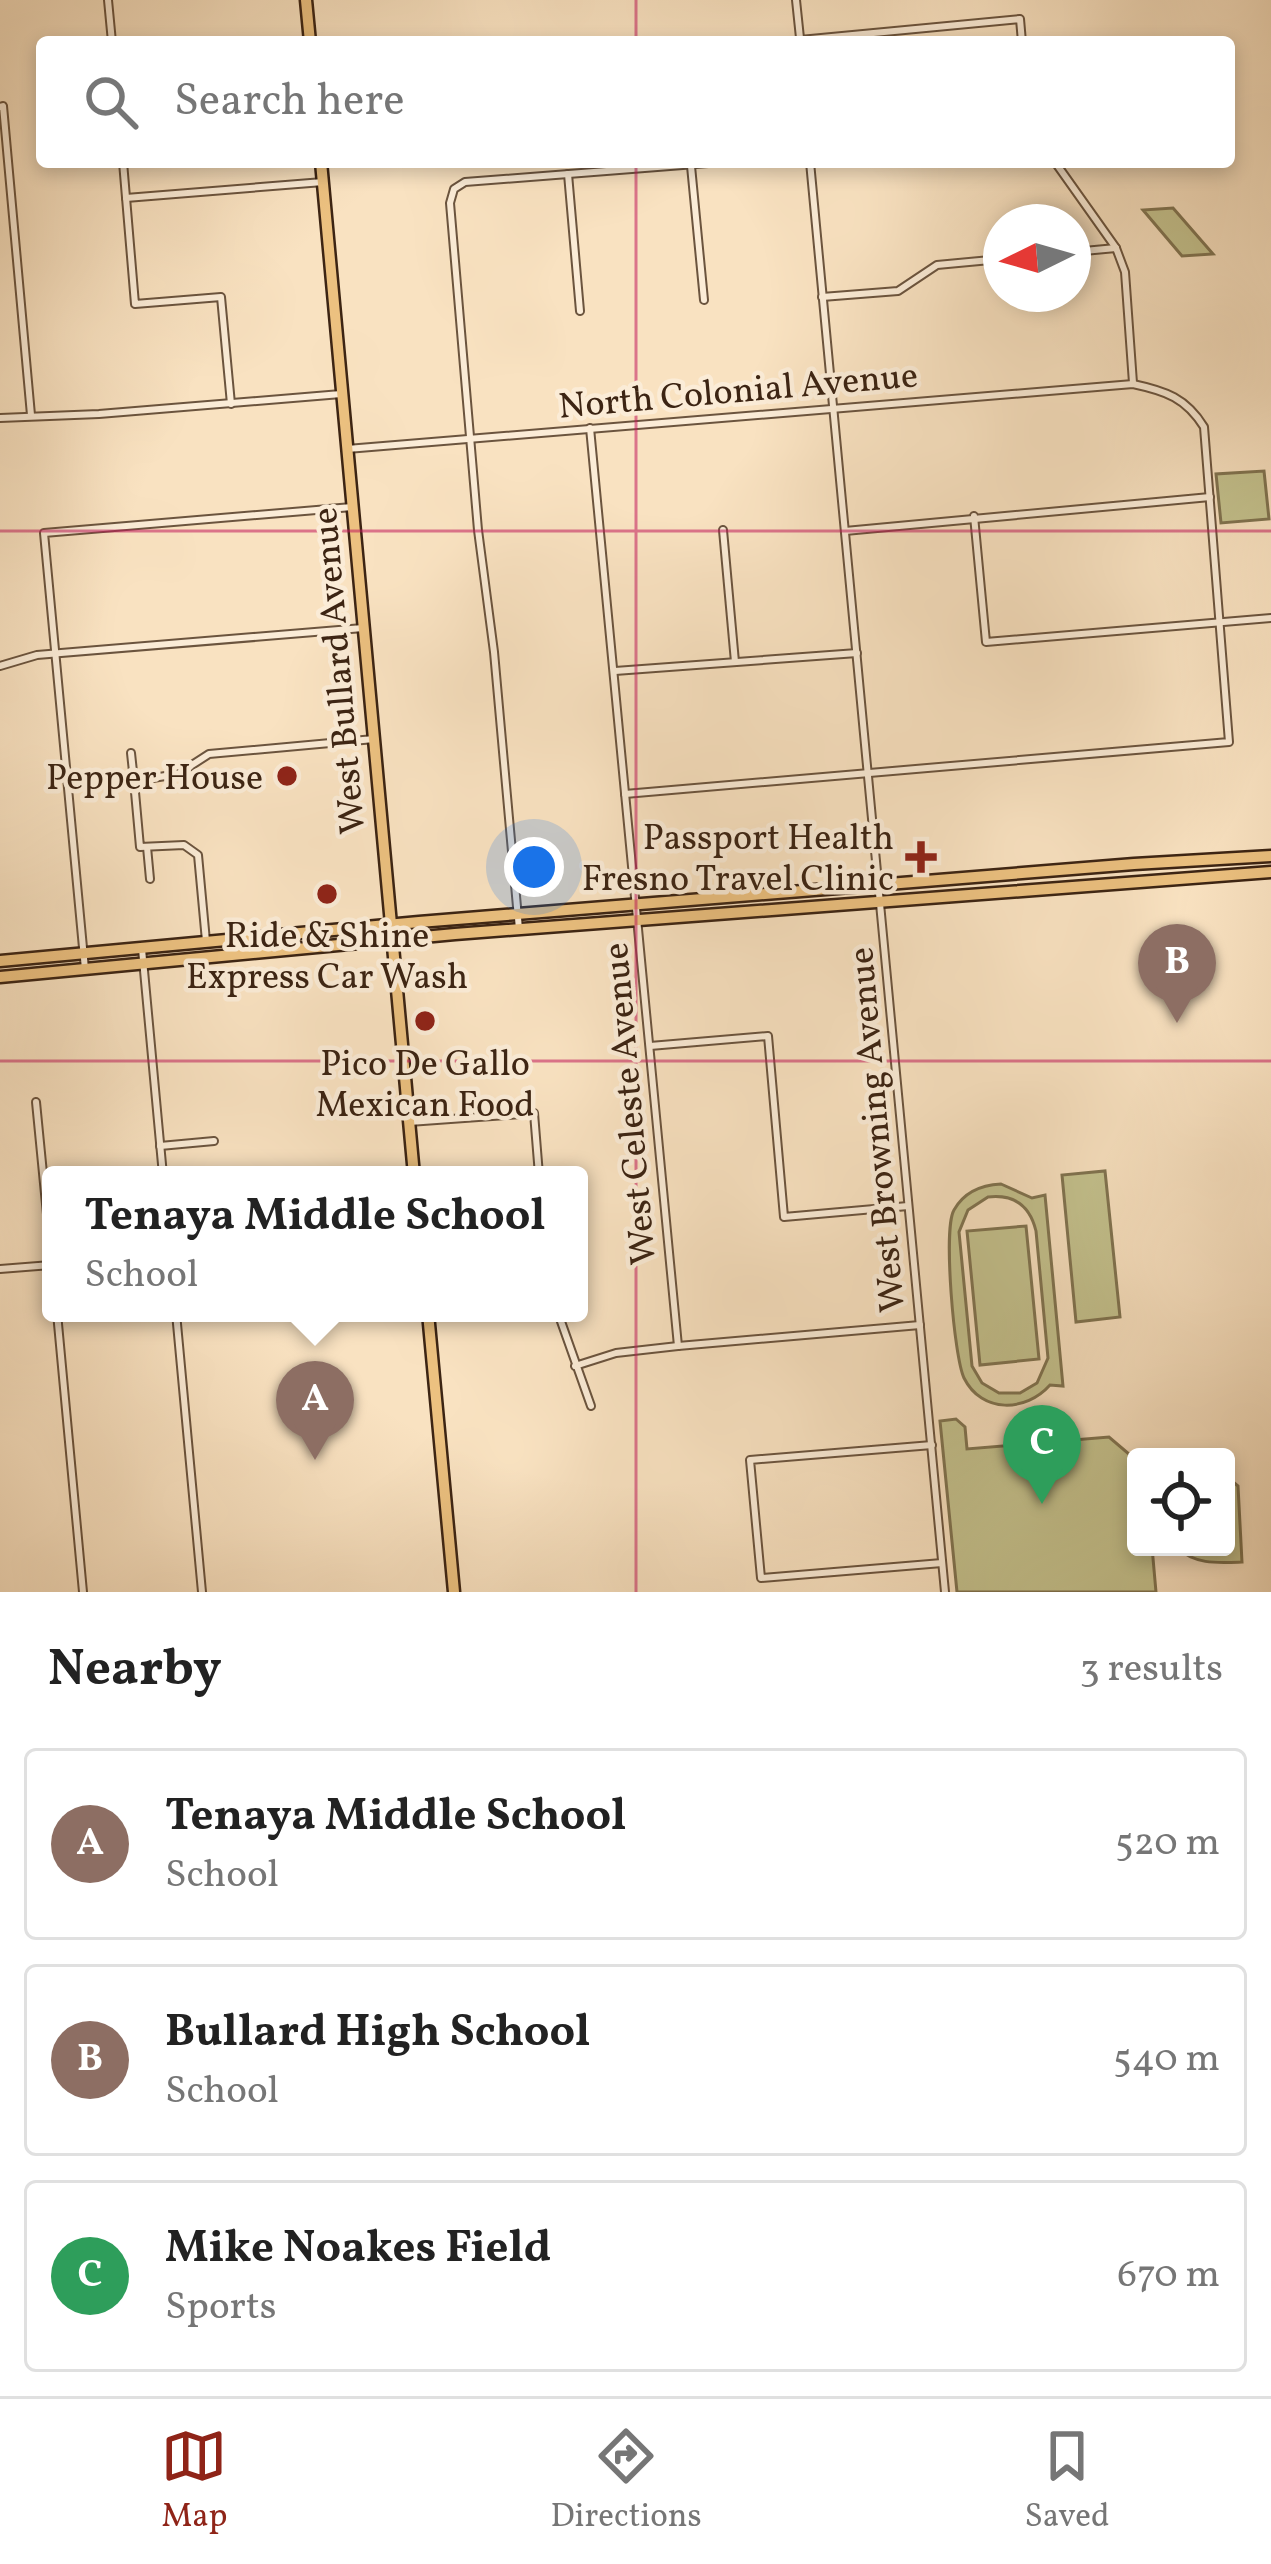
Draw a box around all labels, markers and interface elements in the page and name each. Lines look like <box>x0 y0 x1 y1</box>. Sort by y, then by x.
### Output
search box <box>36 36 1235 168</box>
icon: search <box>78 69 144 135</box>
text: Search here <box>174 71 405 134</box>
north arrow <box>983 204 1091 312</box>
street label: North Colonial Avenue <box>557 352 920 434</box>
street label: West Bullard Avenue <box>302 505 380 836</box>
place label: Pepper House <box>46 755 263 805</box>
marker: Pepper House <box>274 763 300 789</box>
place label: Passport Health Fresno Travel Clinic <box>582 815 894 906</box>
your location <box>504 837 564 897</box>
marker: Passport Health Fresno Travel Clinic <box>905 841 937 873</box>
marker: Ride & Shine Express Car Wash <box>314 881 340 907</box>
place label: Ride & Shine Express Car Wash <box>186 913 468 1004</box>
pin: B <box>1138 924 1216 1023</box>
street label: West Celeste Avenue <box>593 940 671 1267</box>
street label: West Browning Avenue <box>838 945 920 1315</box>
marker: Pico De Gallo Mexican Food <box>412 1008 438 1034</box>
place label: Pico De Gallo Mexican Food <box>315 1041 535 1132</box>
popup <box>42 1166 588 1322</box>
text: Tenaya Middle School <box>84 1186 546 1249</box>
text: School <box>84 1249 198 1303</box>
pin: A <box>276 1361 354 1460</box>
pin: C <box>1003 1405 1081 1504</box>
map controls <box>1127 1448 1235 1556</box>
button: locate <box>1127 1448 1235 1556</box>
text: Nearby <box>48 1635 222 1706</box>
text: 3 results <box>1080 1643 1223 1697</box>
text: Tenaya Middle School <box>165 1786 626 1849</box>
text: A <box>76 1817 104 1871</box>
text: 520 m <box>1115 1817 1220 1871</box>
text: School <box>165 1849 279 1903</box>
text: Bullard High School <box>165 2002 590 2065</box>
text: B <box>77 2033 103 2087</box>
text: 540 m <box>1113 2033 1220 2087</box>
text: School <box>165 2065 279 2119</box>
text: Mike Noakes Field <box>165 2218 551 2281</box>
text: C <box>77 2249 103 2303</box>
text: 670 m <box>1117 2249 1220 2303</box>
text: Sports <box>165 2281 276 2335</box>
tab: Map <box>161 2423 228 2541</box>
tab: Directions <box>550 2423 702 2541</box>
tab: Saved <box>1025 2423 1110 2541</box>

